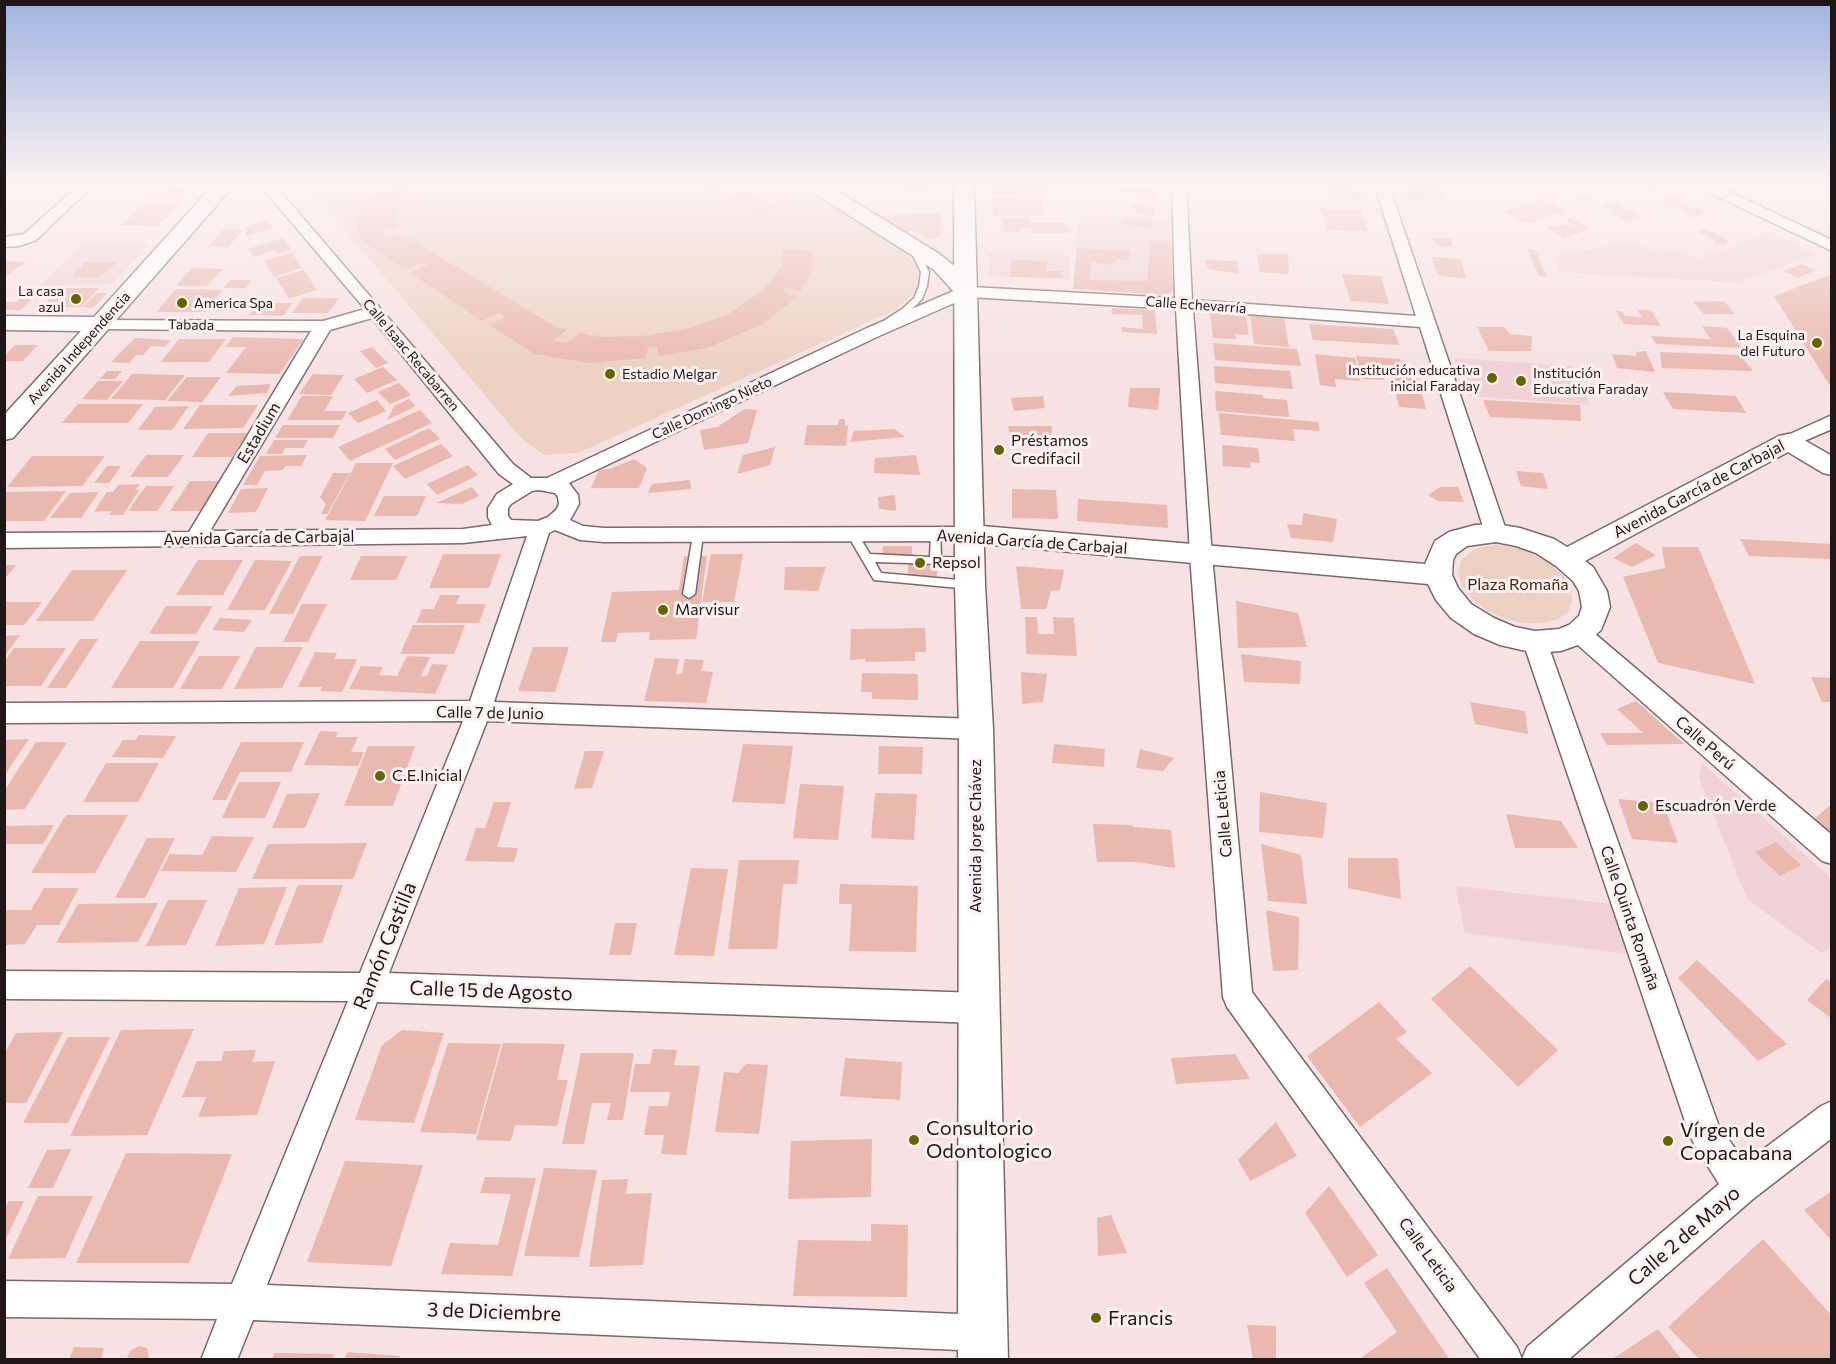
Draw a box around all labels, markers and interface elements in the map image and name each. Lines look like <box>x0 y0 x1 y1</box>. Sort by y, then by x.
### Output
place label: La casa azul <box>18 283 64 316</box>
street label: Avenida Independencia <box>24 288 134 408</box>
marker: La casa azul <box>69 292 83 306</box>
street label: Calle Echevarría <box>1145 293 1247 317</box>
place label: America Spa <box>194 295 273 311</box>
marker: America Spa <box>175 296 189 310</box>
street label: Calle Isaac Recabarren <box>359 296 463 414</box>
street label: Tabada <box>168 316 214 334</box>
place label: La Esquina del Futuro <box>1737 327 1805 360</box>
marker: La Esquina del Futuro <box>1810 336 1824 350</box>
place label: Institución educativa inicial Faraday <box>1348 362 1480 394</box>
place label: Institución Educativa Faraday <box>1533 365 1648 398</box>
place label: Estadio Melgar <box>622 366 717 382</box>
marker: Estadio Melgar <box>603 367 617 381</box>
marker: Institución educativa inicial Faraday <box>1485 371 1499 385</box>
street label: Calle Domingo Nieto <box>649 373 775 443</box>
marker: Institución Educativa Faraday <box>1514 374 1528 388</box>
street label: Estadium <box>233 399 285 467</box>
place label: Préstamos Credifacil <box>1011 431 1088 469</box>
street label: Avenida García de Carbajal <box>1610 436 1788 542</box>
marker: Préstamos Credifacil <box>992 443 1006 457</box>
street label: Avenida García de Carbajal <box>936 526 1128 558</box>
street label: Avenida García de Carbajal <box>163 527 355 549</box>
place label: Repsol <box>932 553 981 573</box>
marker: Repsol <box>913 556 927 570</box>
park label: Plaza Romaña <box>1467 575 1569 595</box>
place label: Marvisur <box>675 600 740 620</box>
marker: Marvisur <box>656 603 670 617</box>
street label: Calle 7 de Junio <box>436 702 544 724</box>
street label: Calle Perú <box>1671 712 1739 774</box>
street label: Avenida Jorge Chávez <box>966 759 986 913</box>
place label: C.E.Inicial <box>392 766 462 786</box>
marker: C.E.Inicial <box>373 769 387 783</box>
street label: Calle Leticia <box>1210 770 1236 858</box>
place label: Escuadrón Verde <box>1655 796 1776 816</box>
marker: Escuadrón Verde <box>1636 799 1650 813</box>
street label: Calle Quinta Romaña <box>1596 843 1664 993</box>
street label: Ramón Castilla <box>348 879 422 1013</box>
street label: Calle 15 de Agosto <box>409 976 573 1006</box>
place label: Consultorio Odontologico <box>926 1116 1052 1163</box>
place label: Vírgen de Copacabana <box>1680 1118 1792 1165</box>
marker: Consultorio Odontologico <box>907 1133 921 1147</box>
marker: Vírgen de Copacabana <box>1661 1134 1675 1148</box>
street label: Calle 2 de Mayo <box>1623 1181 1745 1291</box>
street label: Calle Leticia <box>1395 1214 1461 1296</box>
street label: 3 de Diciembre <box>427 1298 561 1326</box>
place label: Francis <box>1108 1306 1173 1330</box>
marker: Francis <box>1089 1311 1103 1325</box>

